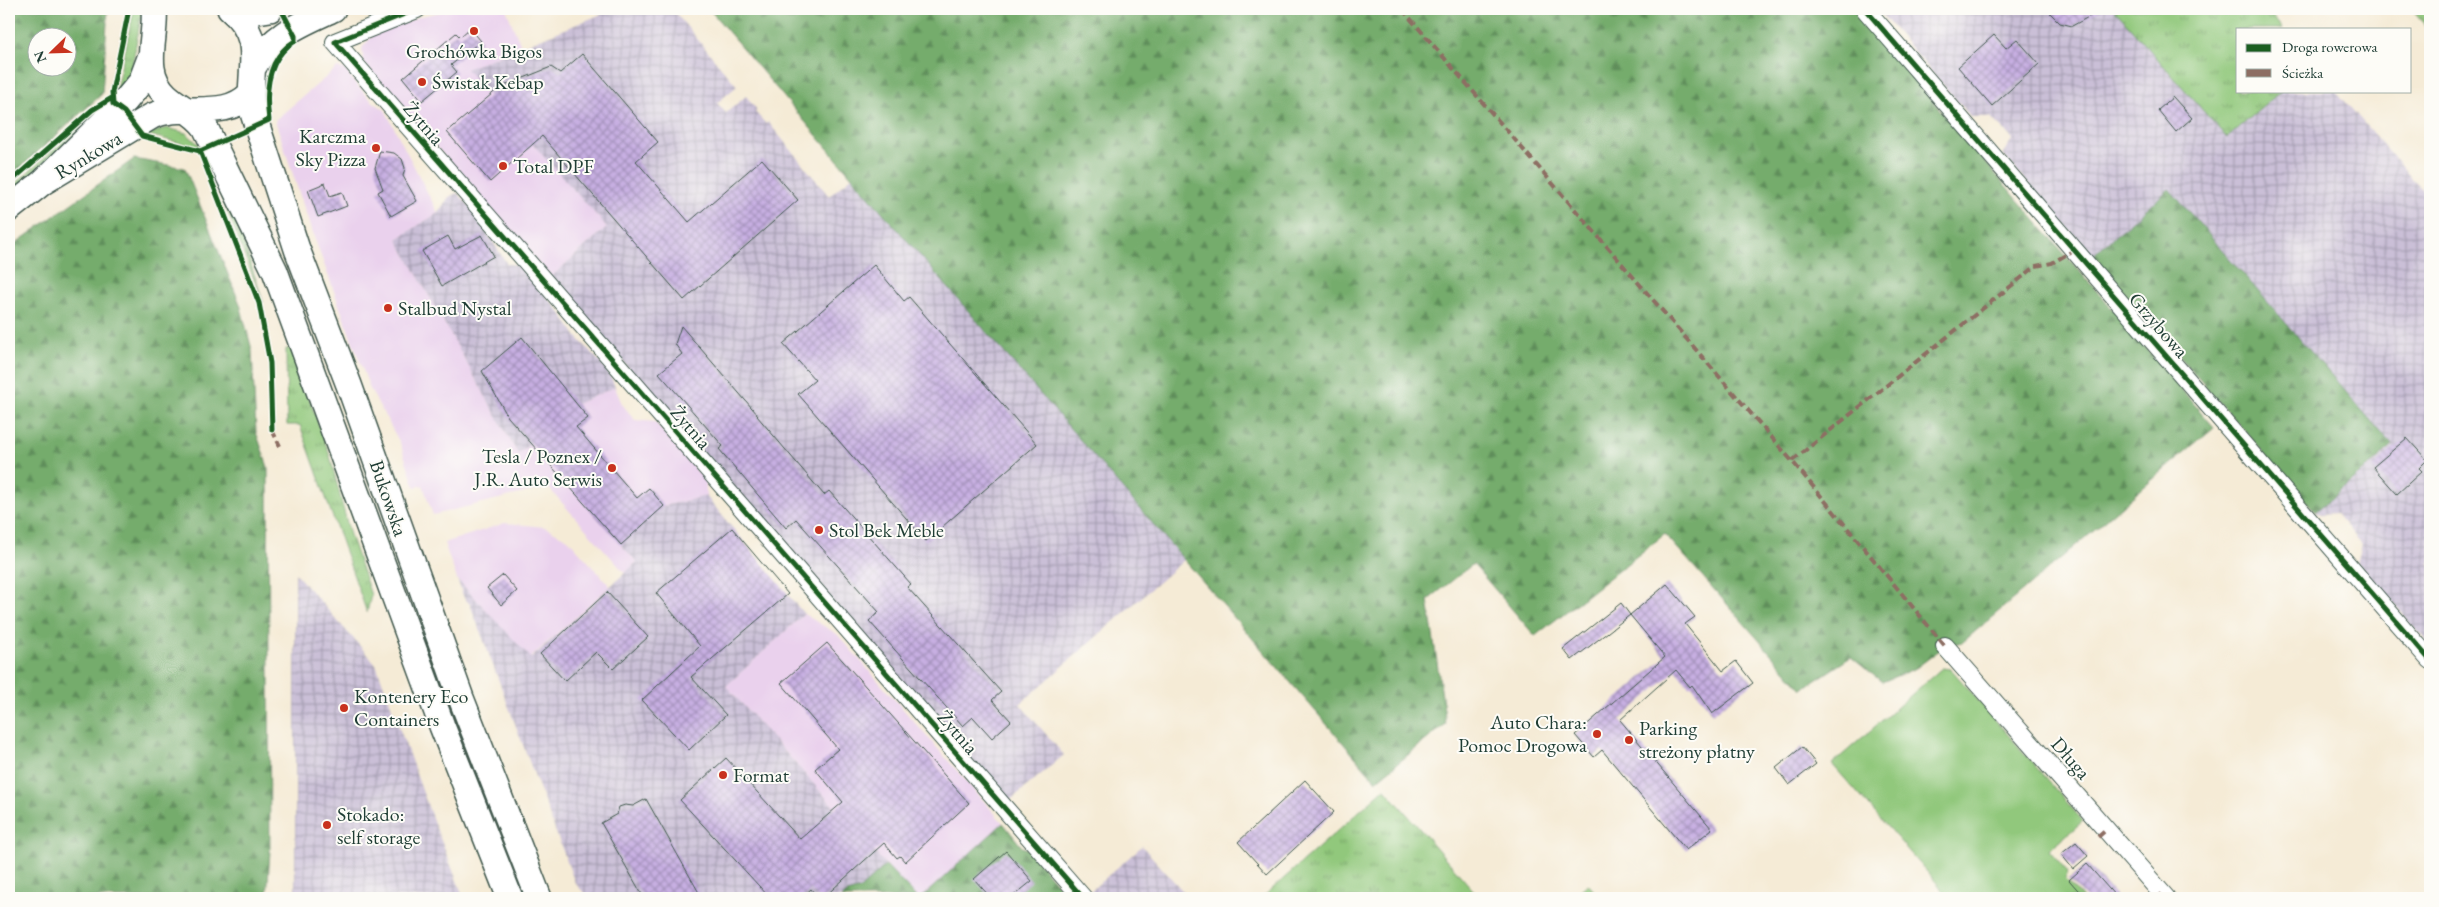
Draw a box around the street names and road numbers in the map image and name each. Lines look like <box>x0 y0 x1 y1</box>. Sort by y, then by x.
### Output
street label: Żytnia <box>398 95 450 151</box>
street label: Rynkowa <box>50 125 126 185</box>
street label: Grzybowa <box>2123 287 2195 363</box>
street label: Żytnia <box>665 399 717 455</box>
street label: Bukowska <box>364 457 414 539</box>
street label: Żytnia <box>932 704 984 760</box>
street label: Długa <box>2045 731 2097 785</box>

